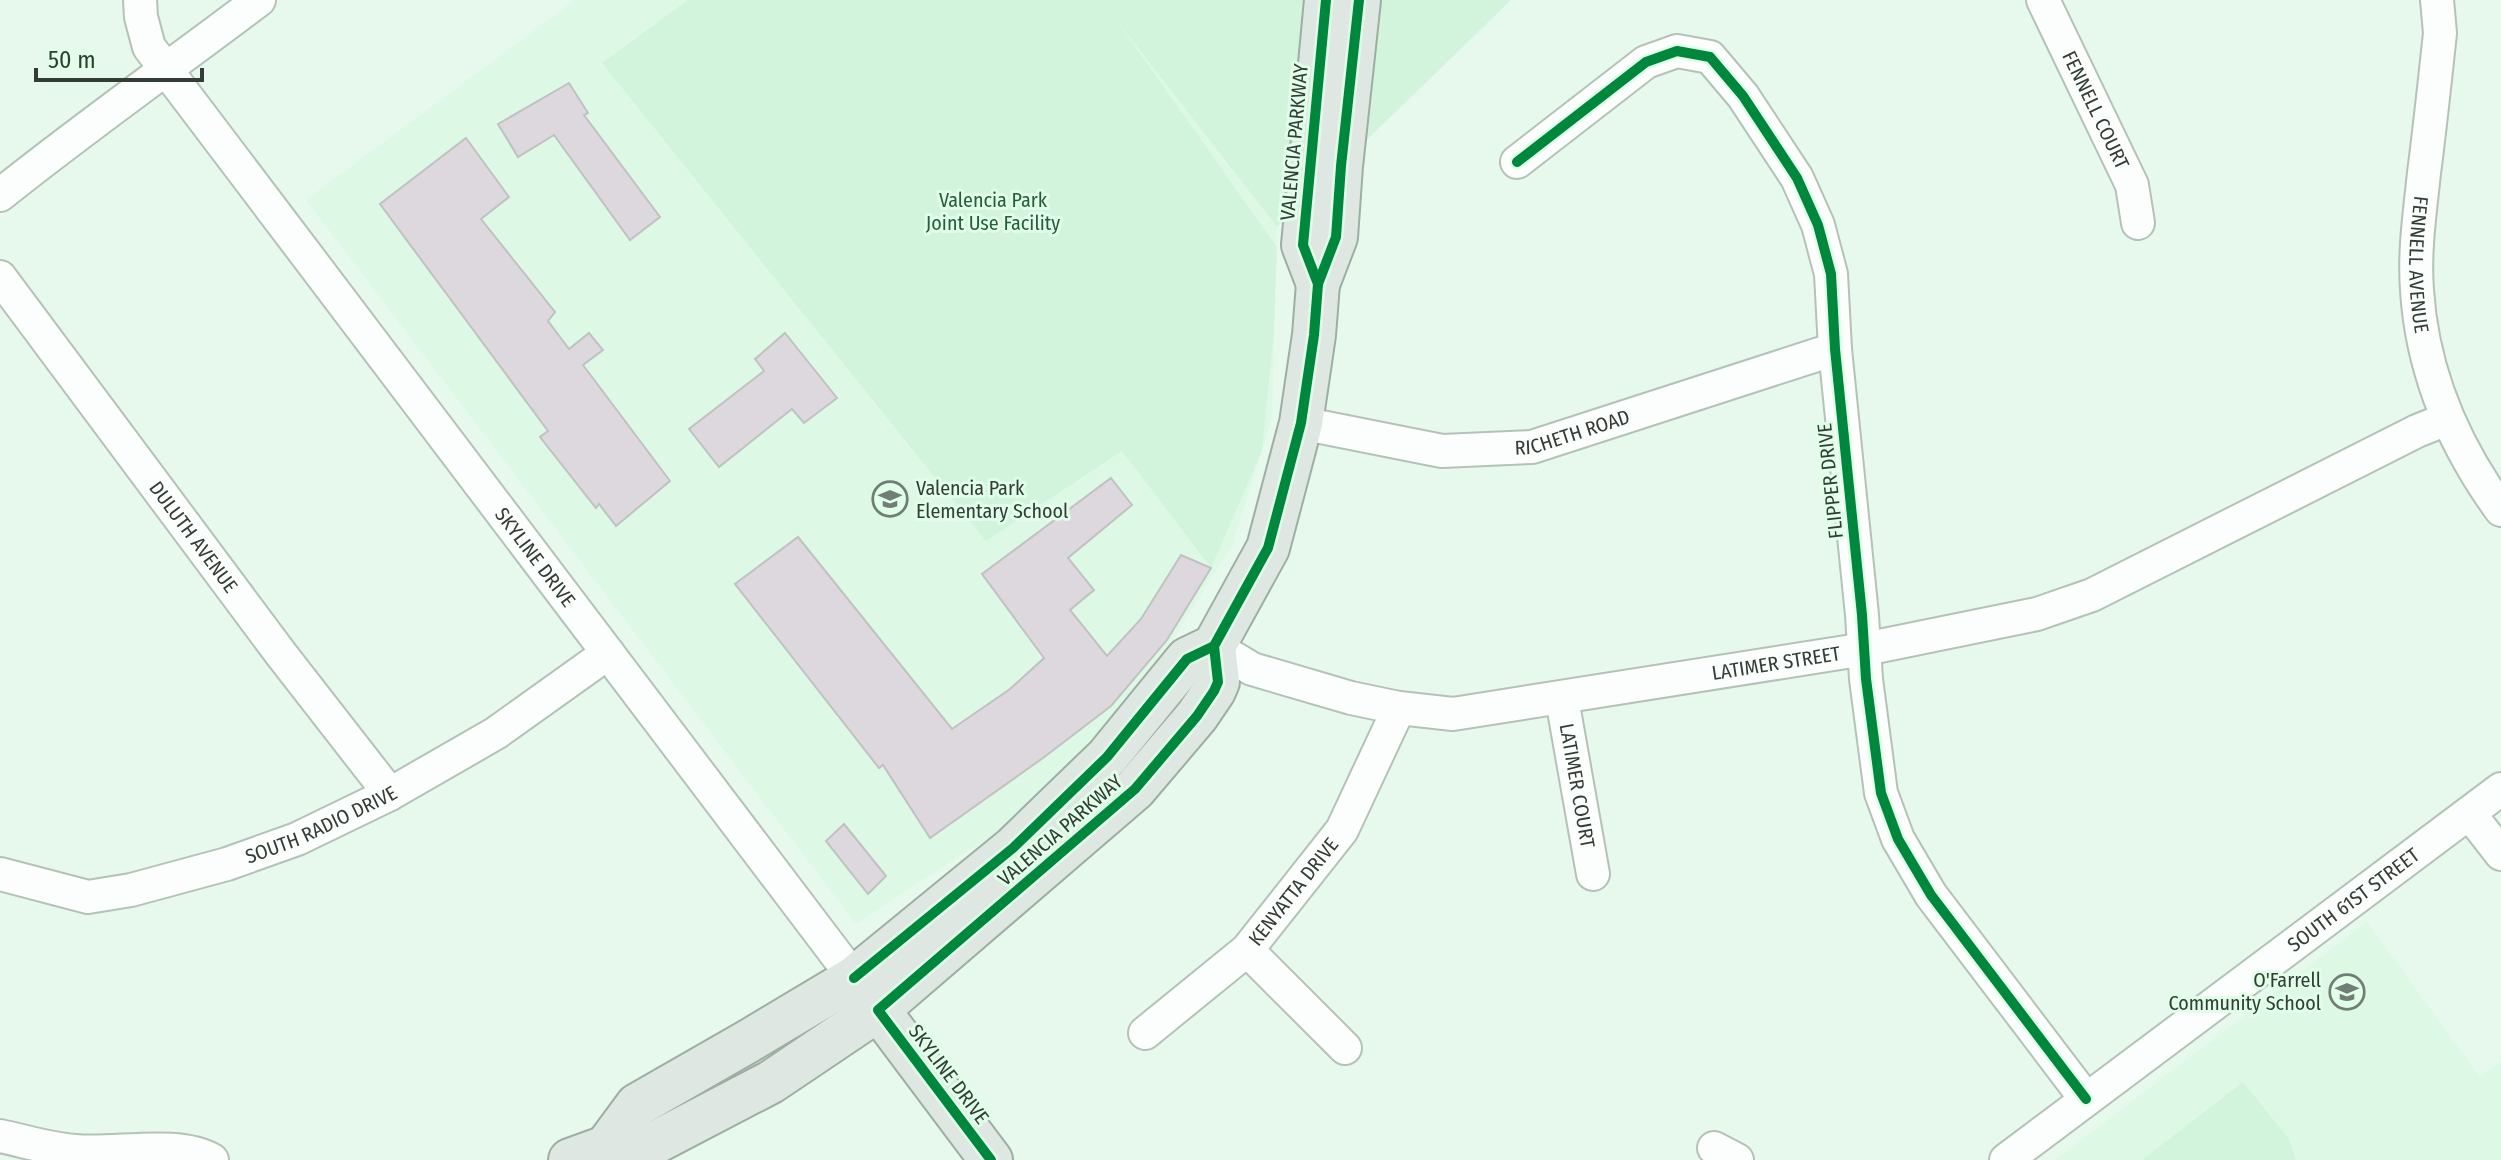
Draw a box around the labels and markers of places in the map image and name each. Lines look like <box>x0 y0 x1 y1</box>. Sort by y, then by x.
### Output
place label: Valencia Park Elementary School <box>916 476 1068 523</box>
school or university icon: Valencia Park Elementary School <box>871 480 909 518</box>
place label: O'Farrell Community School <box>2168 968 2321 1015</box>
school or university icon: O'Farrell Community School <box>2328 973 2366 1011</box>

